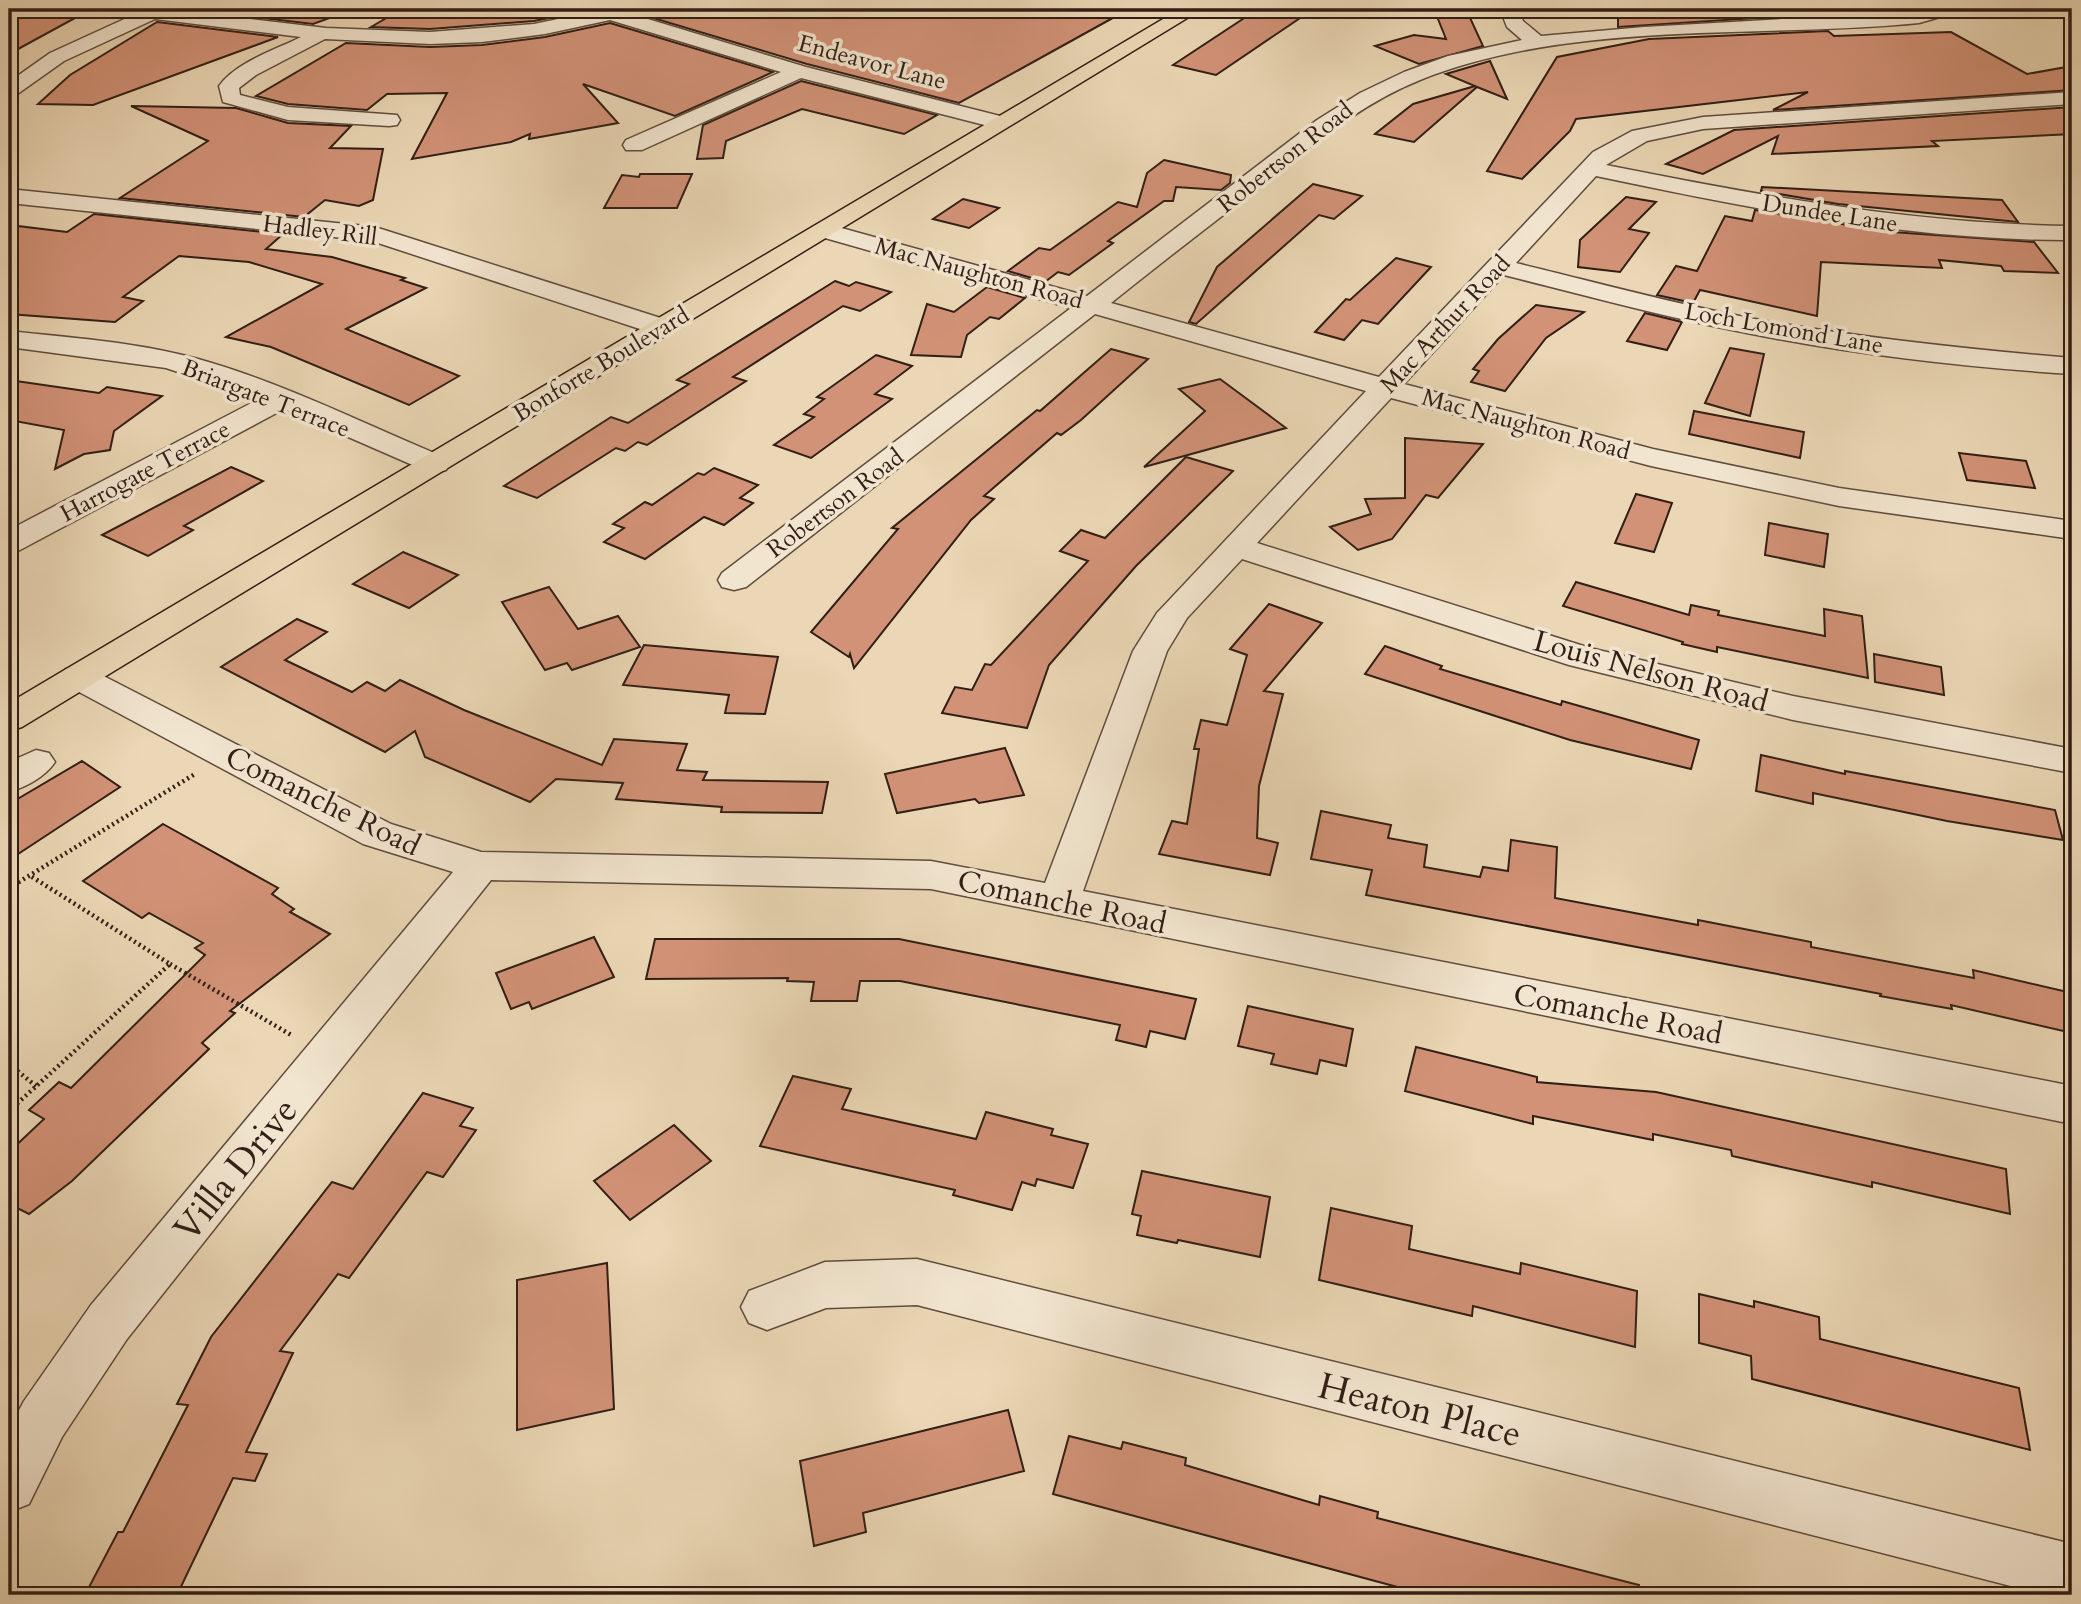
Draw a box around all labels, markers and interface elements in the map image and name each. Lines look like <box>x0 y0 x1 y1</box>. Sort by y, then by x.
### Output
street label: Endeavor Lane <box>794 27 950 98</box>
street label: Robertson Road <box>1211 94 1360 221</box>
street label: Dundee Lane <box>1760 186 1900 240</box>
street label: Hadley Rill <box>261 207 379 254</box>
street label: Mac Naughton Road <box>871 230 1087 317</box>
street label: Mac Arthur Road <box>1373 248 1518 401</box>
street label: Loch Lomond Lane <box>1682 295 1886 362</box>
street label: Bonforte Boulevard <box>507 299 696 430</box>
street label: Briargate Terrace <box>177 351 355 446</box>
street label: Mac Naughton Road <box>1418 381 1634 468</box>
street label: Harrogate Terrace <box>55 413 236 530</box>
street label: Robertson Road <box>760 441 911 566</box>
street label: Louis Nelson Road <box>1529 620 1773 723</box>
street label: Comanche Road <box>218 736 427 866</box>
street label: Comanche Road <box>954 860 1170 945</box>
street label: Comanche Road <box>1510 974 1726 1055</box>
street label: Villa Drive <box>162 1087 309 1252</box>
street label: Heaton Place <box>1313 1361 1526 1459</box>

